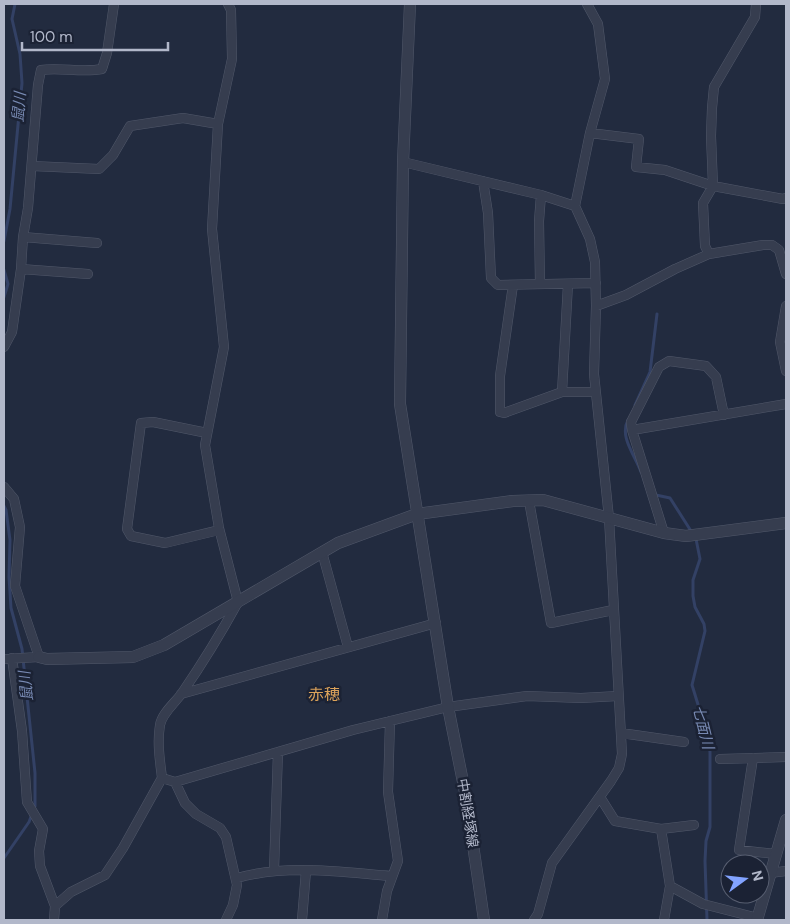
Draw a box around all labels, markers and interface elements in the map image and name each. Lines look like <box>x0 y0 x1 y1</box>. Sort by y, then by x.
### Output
scale bar <box>22 20 169 52</box>
text: 100 m <box>30 27 73 47</box>
water label: 鼠川 <box>8 89 30 123</box>
water label: 鼠川 <box>14 668 38 702</box>
district label: 赤穂 <box>308 684 340 705</box>
water label: 七面川 <box>688 703 719 753</box>
street label: 中割経塚線 <box>454 777 482 849</box>
north arrow <box>720 854 770 904</box>
text: N <box>748 868 768 883</box>

